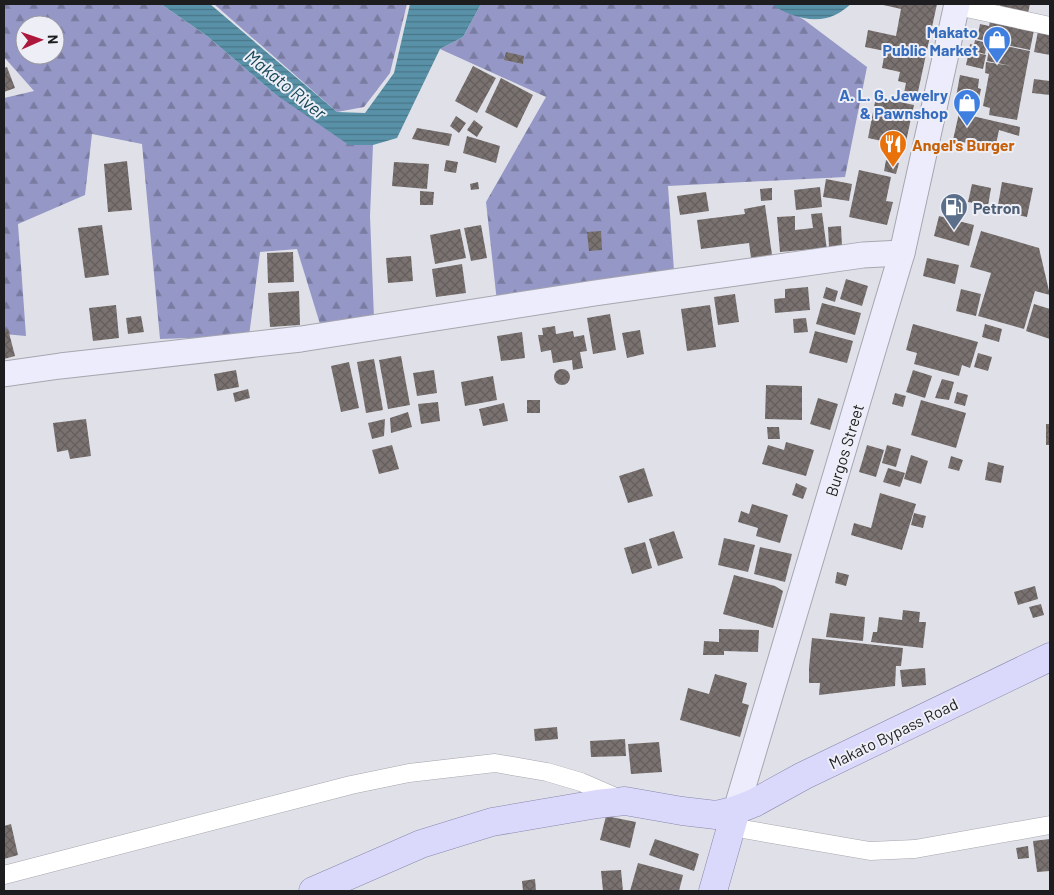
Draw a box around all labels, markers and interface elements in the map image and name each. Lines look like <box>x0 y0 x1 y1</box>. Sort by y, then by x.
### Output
north arrow <box>15 15 65 65</box>
place label: Makato Public Market <box>882 22 978 59</box>
shop icon: Makato Public Market <box>982 25 1012 64</box>
text: N <box>45 35 62 44</box>
water label: Makato River <box>241 45 331 124</box>
place label: A. L. G. Jewelry & Pawnshop <box>839 85 948 122</box>
shop icon: A. L. G. Jewelry & Pawnshop <box>952 88 982 127</box>
restaurant icon: Angel's Burger <box>878 129 908 168</box>
place label: Angel's Burger <box>912 135 1015 154</box>
fuel station icon: Petron <box>939 192 969 231</box>
place label: Petron <box>973 198 1020 217</box>
street label: Burgos Street <box>821 401 867 499</box>
street label: Makato Bypass Road <box>825 694 961 772</box>

